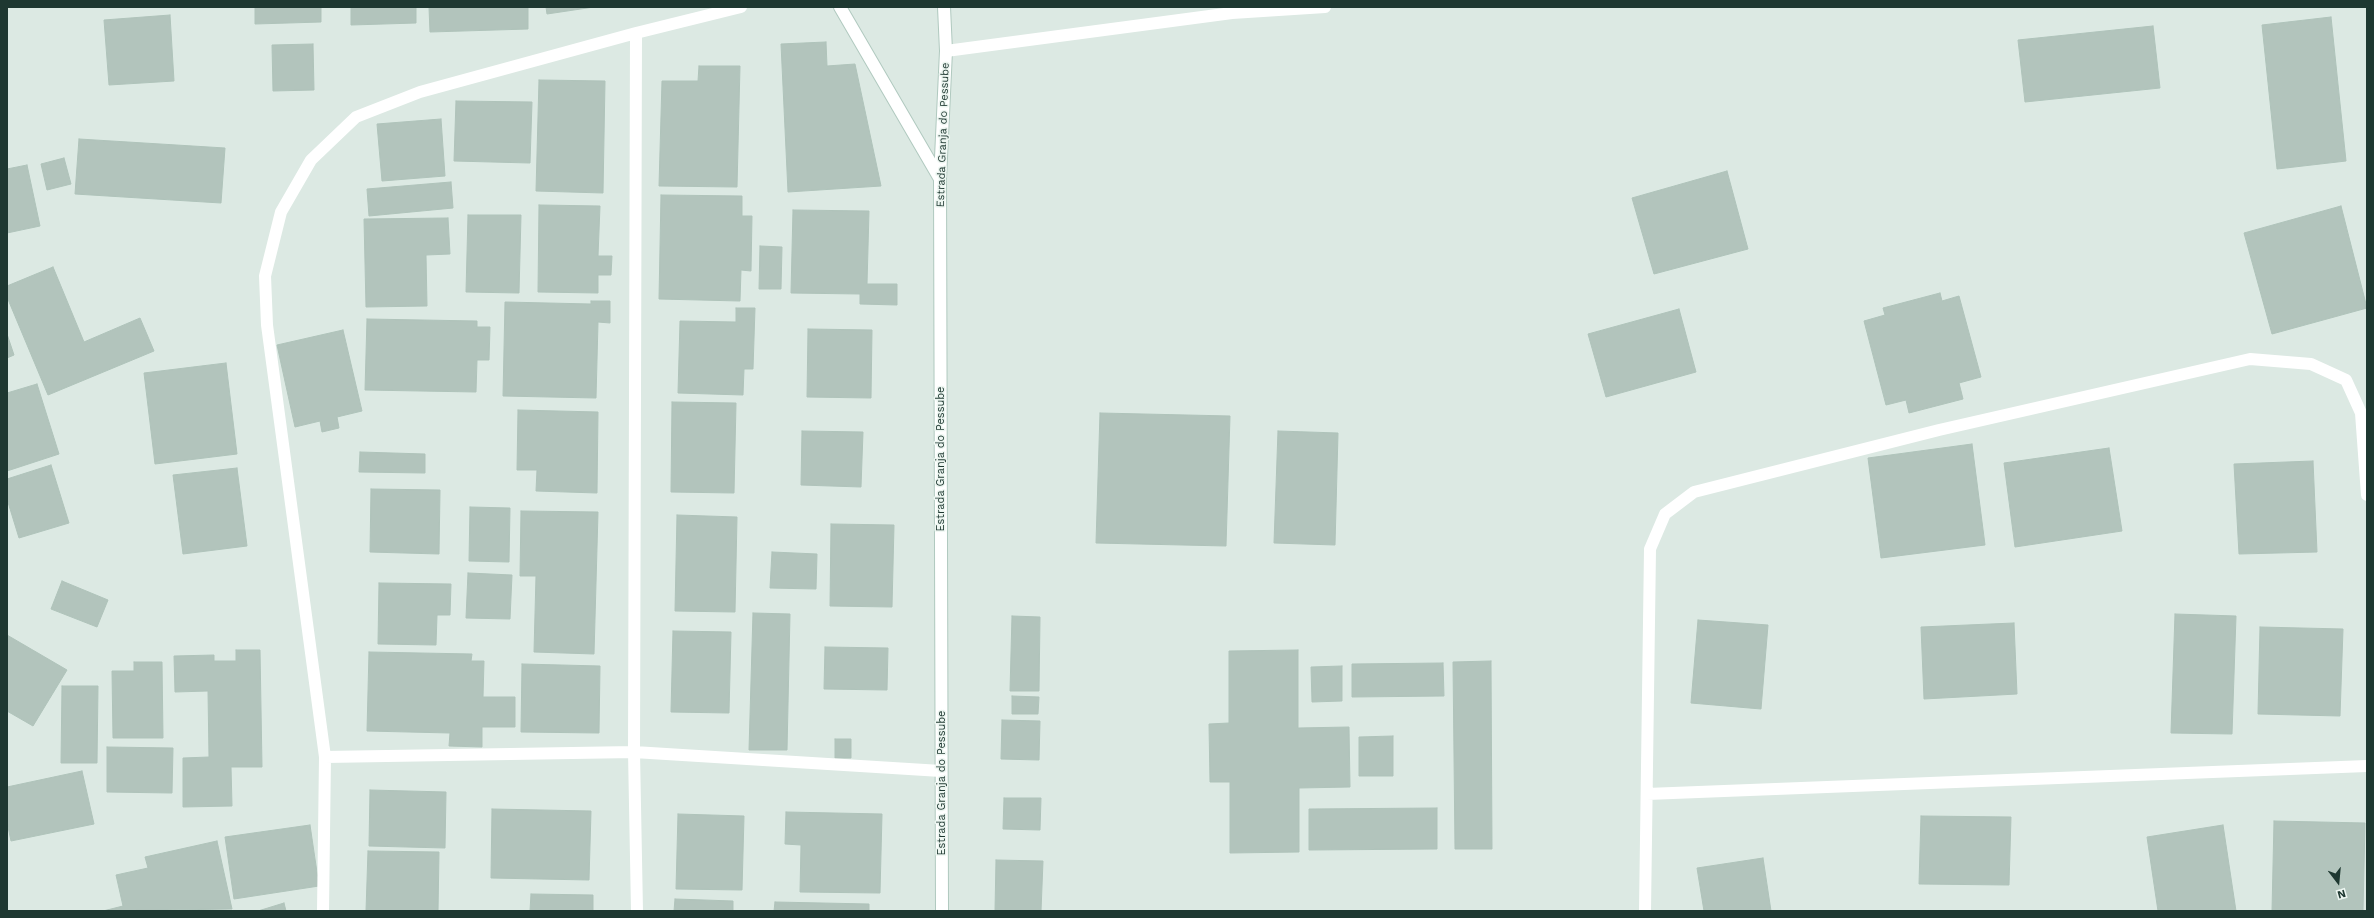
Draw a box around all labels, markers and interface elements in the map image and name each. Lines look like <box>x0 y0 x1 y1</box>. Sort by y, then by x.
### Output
street label: Estrada Granja do Pessube <box>934 62 952 208</box>
street label: Estrada Granja do Pessube <box>934 387 948 531</box>
street label: Estrada Granja do Pessube <box>935 711 949 855</box>
north arrow <box>2318 862 2358 902</box>
text: N <box>2336 887 2347 901</box>

